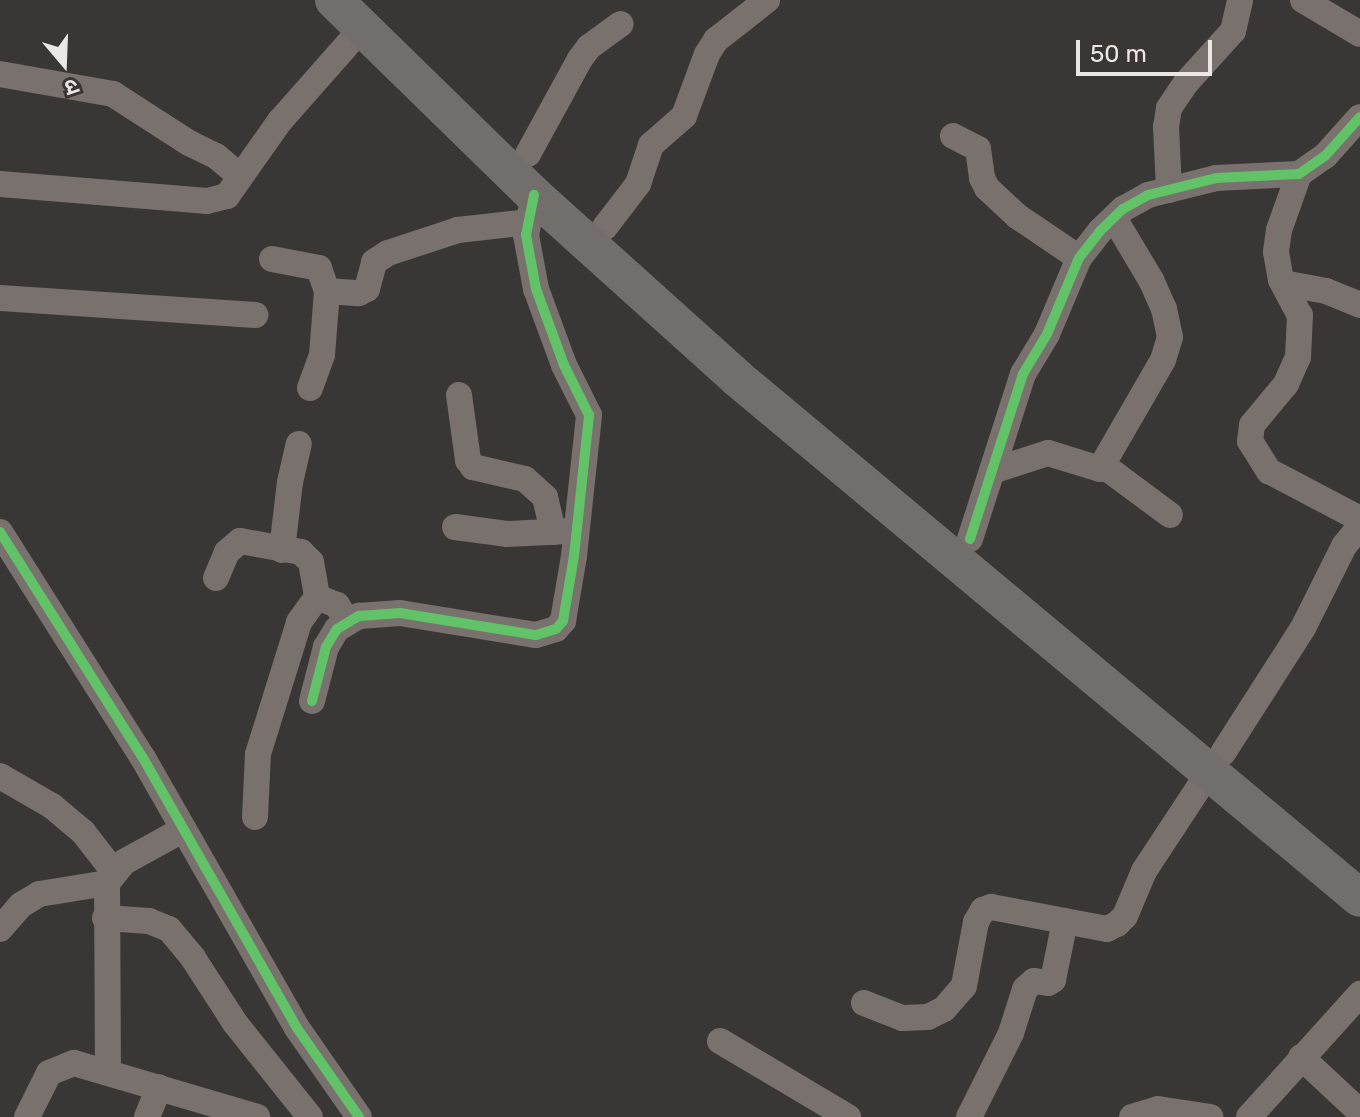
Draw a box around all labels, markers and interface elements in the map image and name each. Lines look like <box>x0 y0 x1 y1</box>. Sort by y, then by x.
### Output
north arrow <box>24 24 104 104</box>
scale bar <box>1080 24 1216 74</box>
text: 50 m <box>1090 40 1147 68</box>
text: उ <box>61 72 82 102</box>

